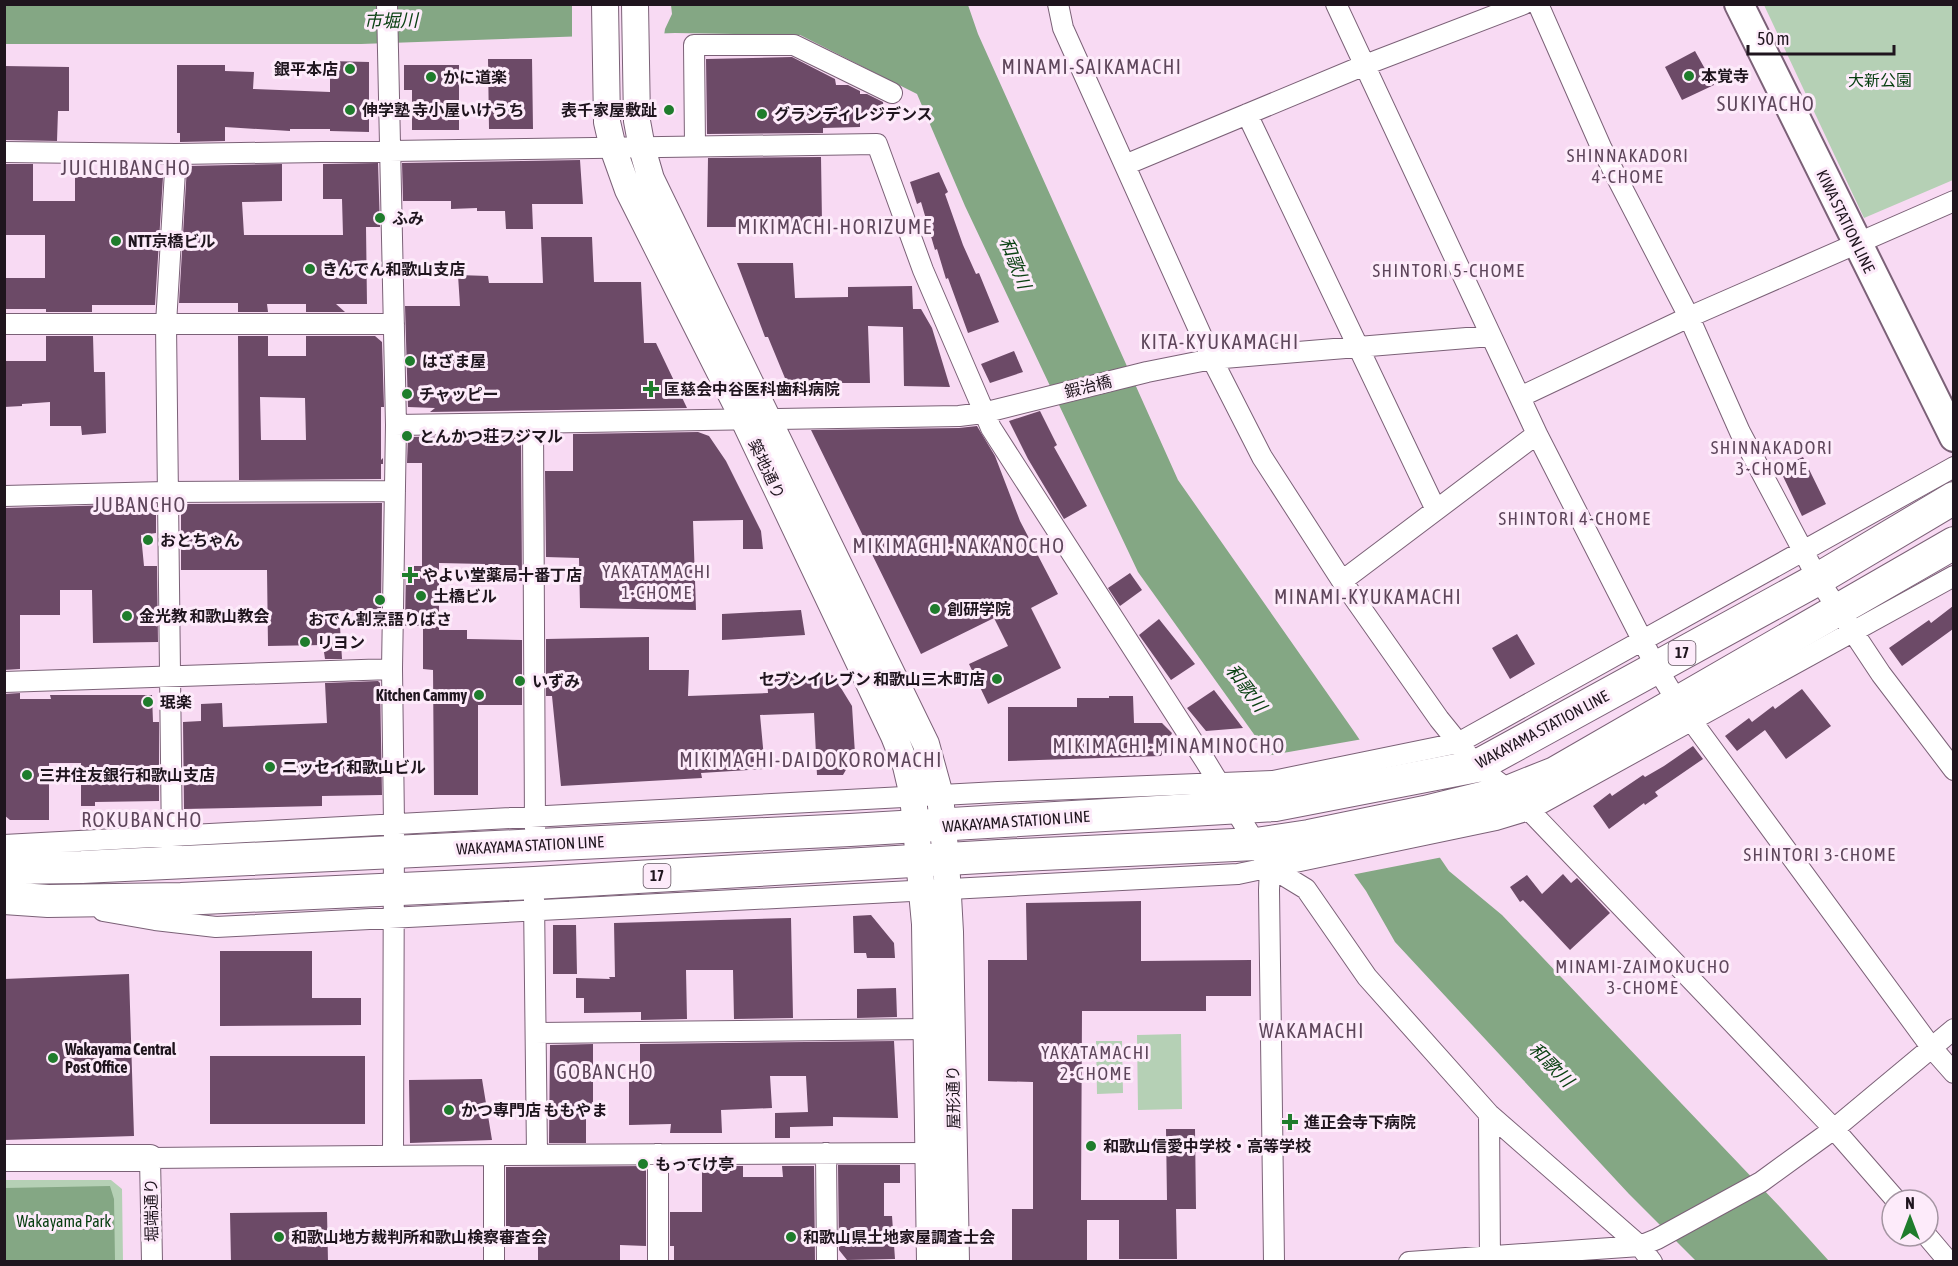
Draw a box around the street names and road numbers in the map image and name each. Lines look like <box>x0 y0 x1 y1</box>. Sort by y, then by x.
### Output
street label: KIWA STATION LINE <box>1813 167 1879 276</box>
street label: 鍜治橋 <box>1063 371 1113 401</box>
street label: 築地通り <box>745 436 789 502</box>
road number: 17 <box>1668 641 1696 665</box>
street label: WAKAYAMA STATION LINE <box>1473 686 1612 772</box>
street label: WAKAYAMA STATION LINE <box>942 807 1091 835</box>
street label: WAKAYAMA STATION LINE <box>456 832 604 858</box>
road number: 17 <box>644 864 670 888</box>
street label: 屋形通り <box>943 1065 963 1129</box>
street label: 堀端通り <box>141 1178 161 1242</box>

